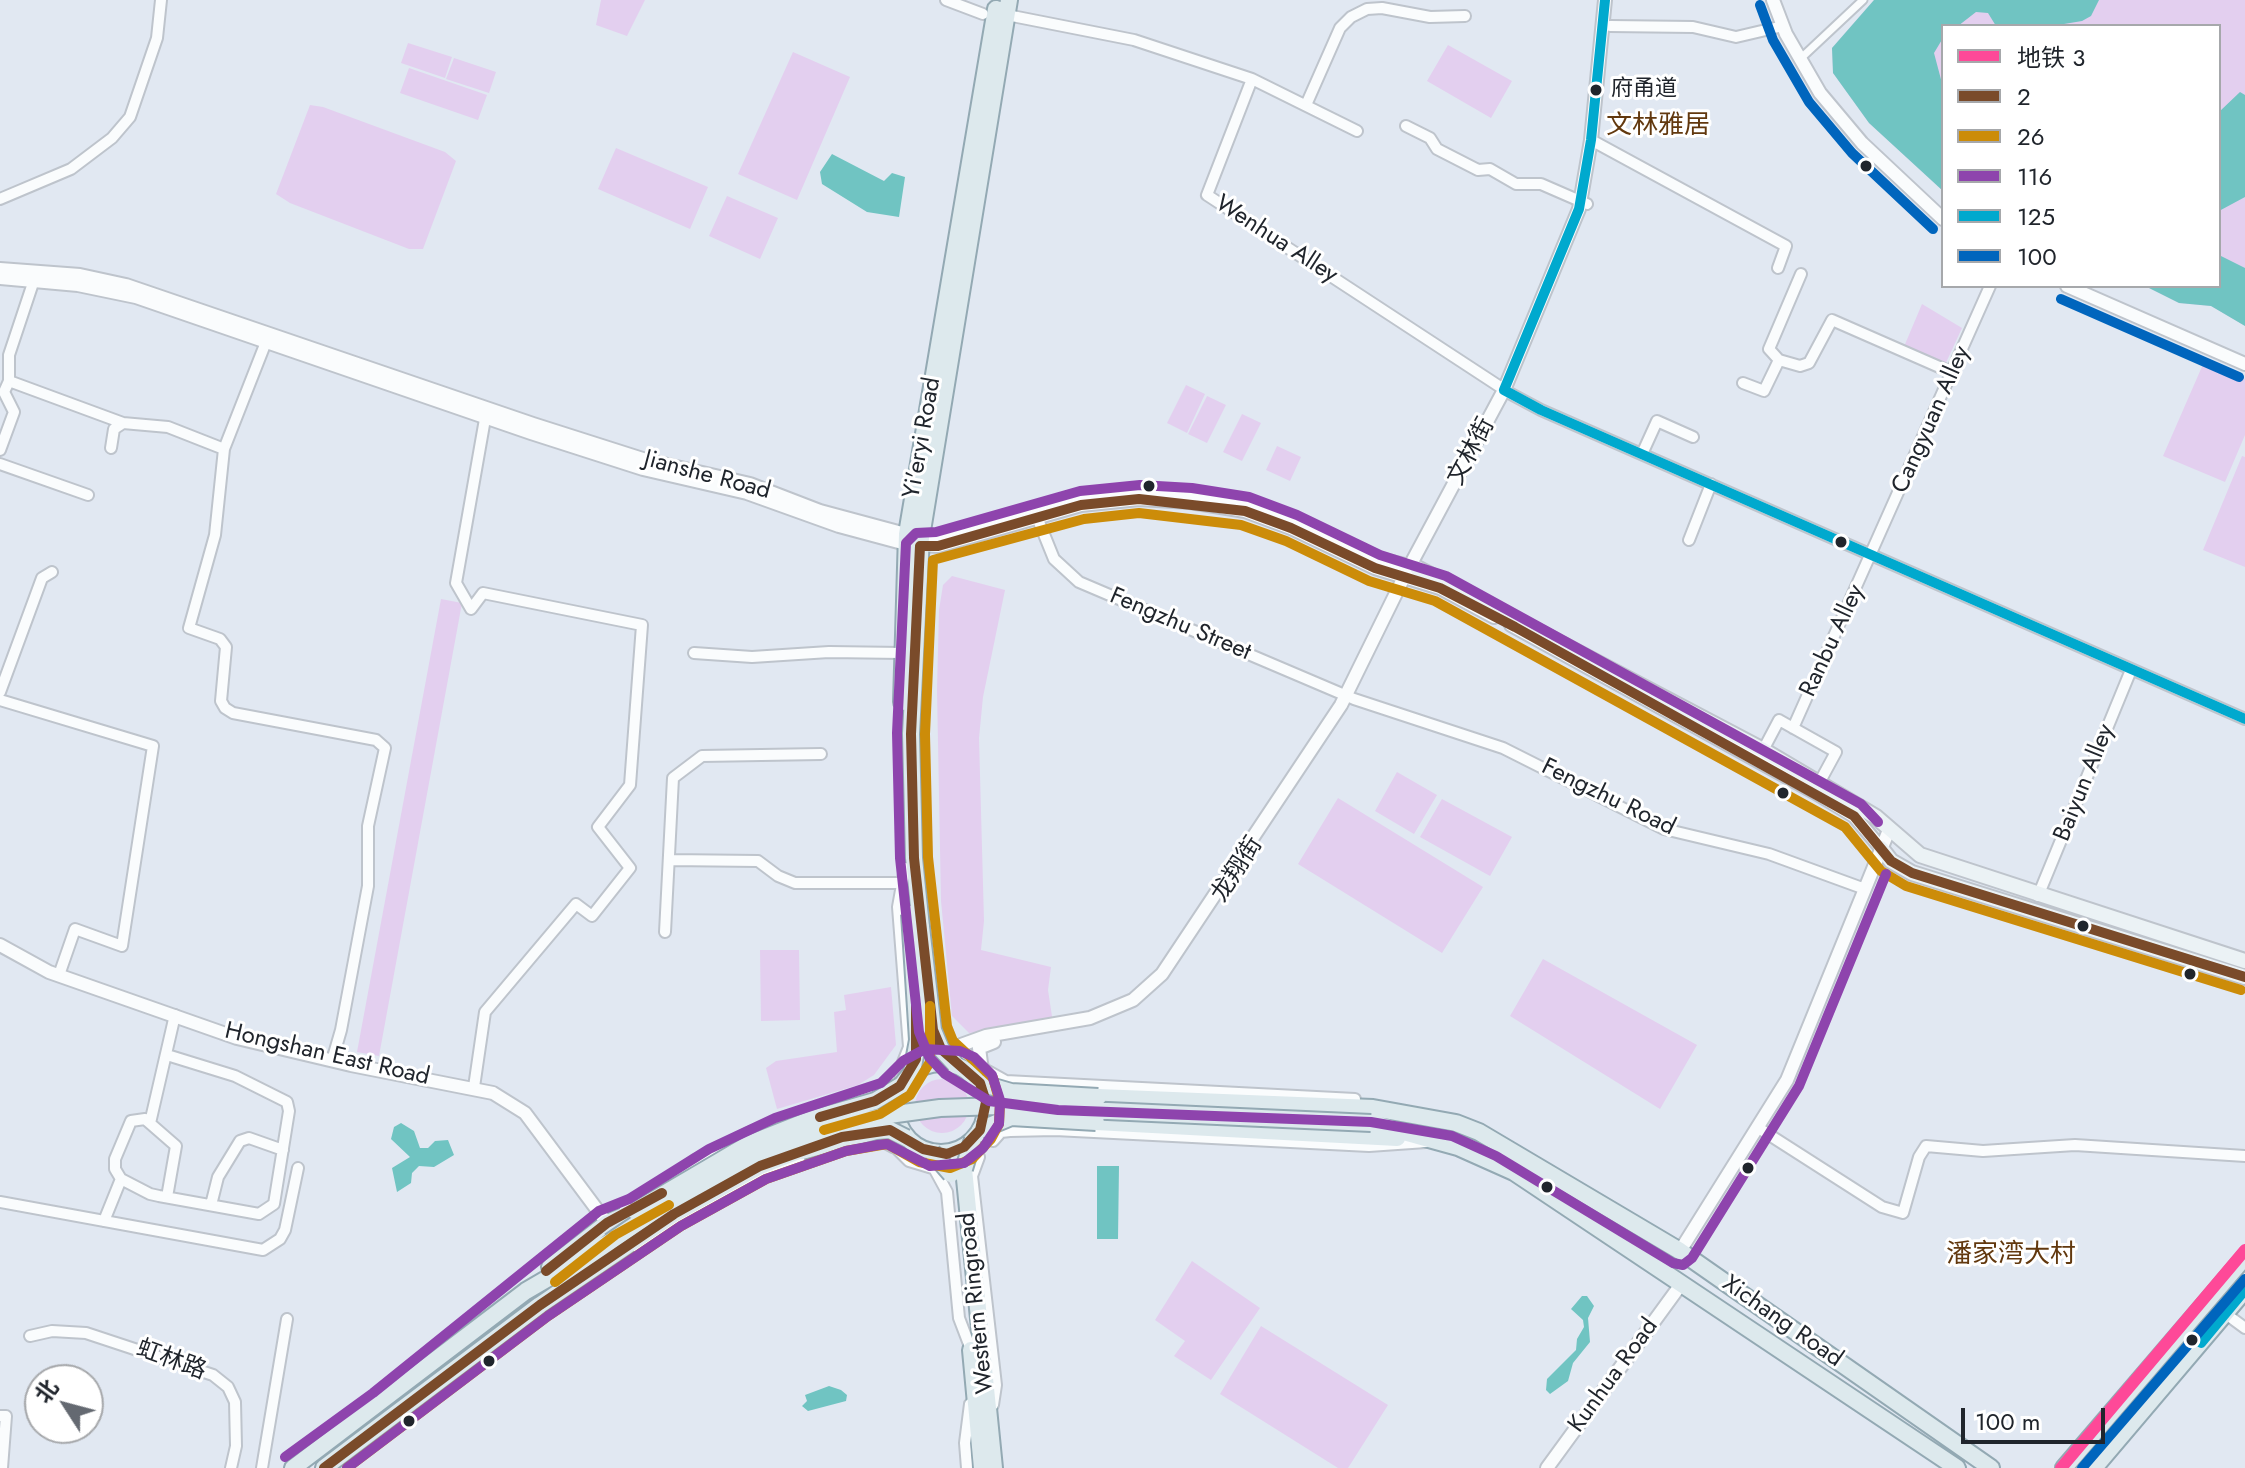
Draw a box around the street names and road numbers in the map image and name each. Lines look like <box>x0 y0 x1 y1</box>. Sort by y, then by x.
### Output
street label: Wenhua Alley <box>1209 190 1343 290</box>
street label: Cangyuan Alley <box>1887 342 1977 498</box>
street label: Yi'eryi Road <box>898 375 948 501</box>
street label: 文林街 <box>1442 413 1502 491</box>
street label: Jianshe Road <box>641 445 773 507</box>
street label: Ranbu Alley <box>1794 580 1872 702</box>
street label: Fengzhu Street <box>1105 582 1255 668</box>
street label: Baiyun Alley <box>2049 720 2121 846</box>
street label: Fengzhu Road <box>1536 753 1680 843</box>
street label: 龙翔街 <box>1206 832 1270 908</box>
street label: Hongshan East Road <box>222 1017 432 1093</box>
street label: Western Ringroad <box>953 1211 1001 1395</box>
street label: Xichang Road <box>1716 1270 1848 1374</box>
street label: Kunhua Road <box>1563 1313 1665 1439</box>
street label: 虹林路 <box>132 1335 210 1387</box>

